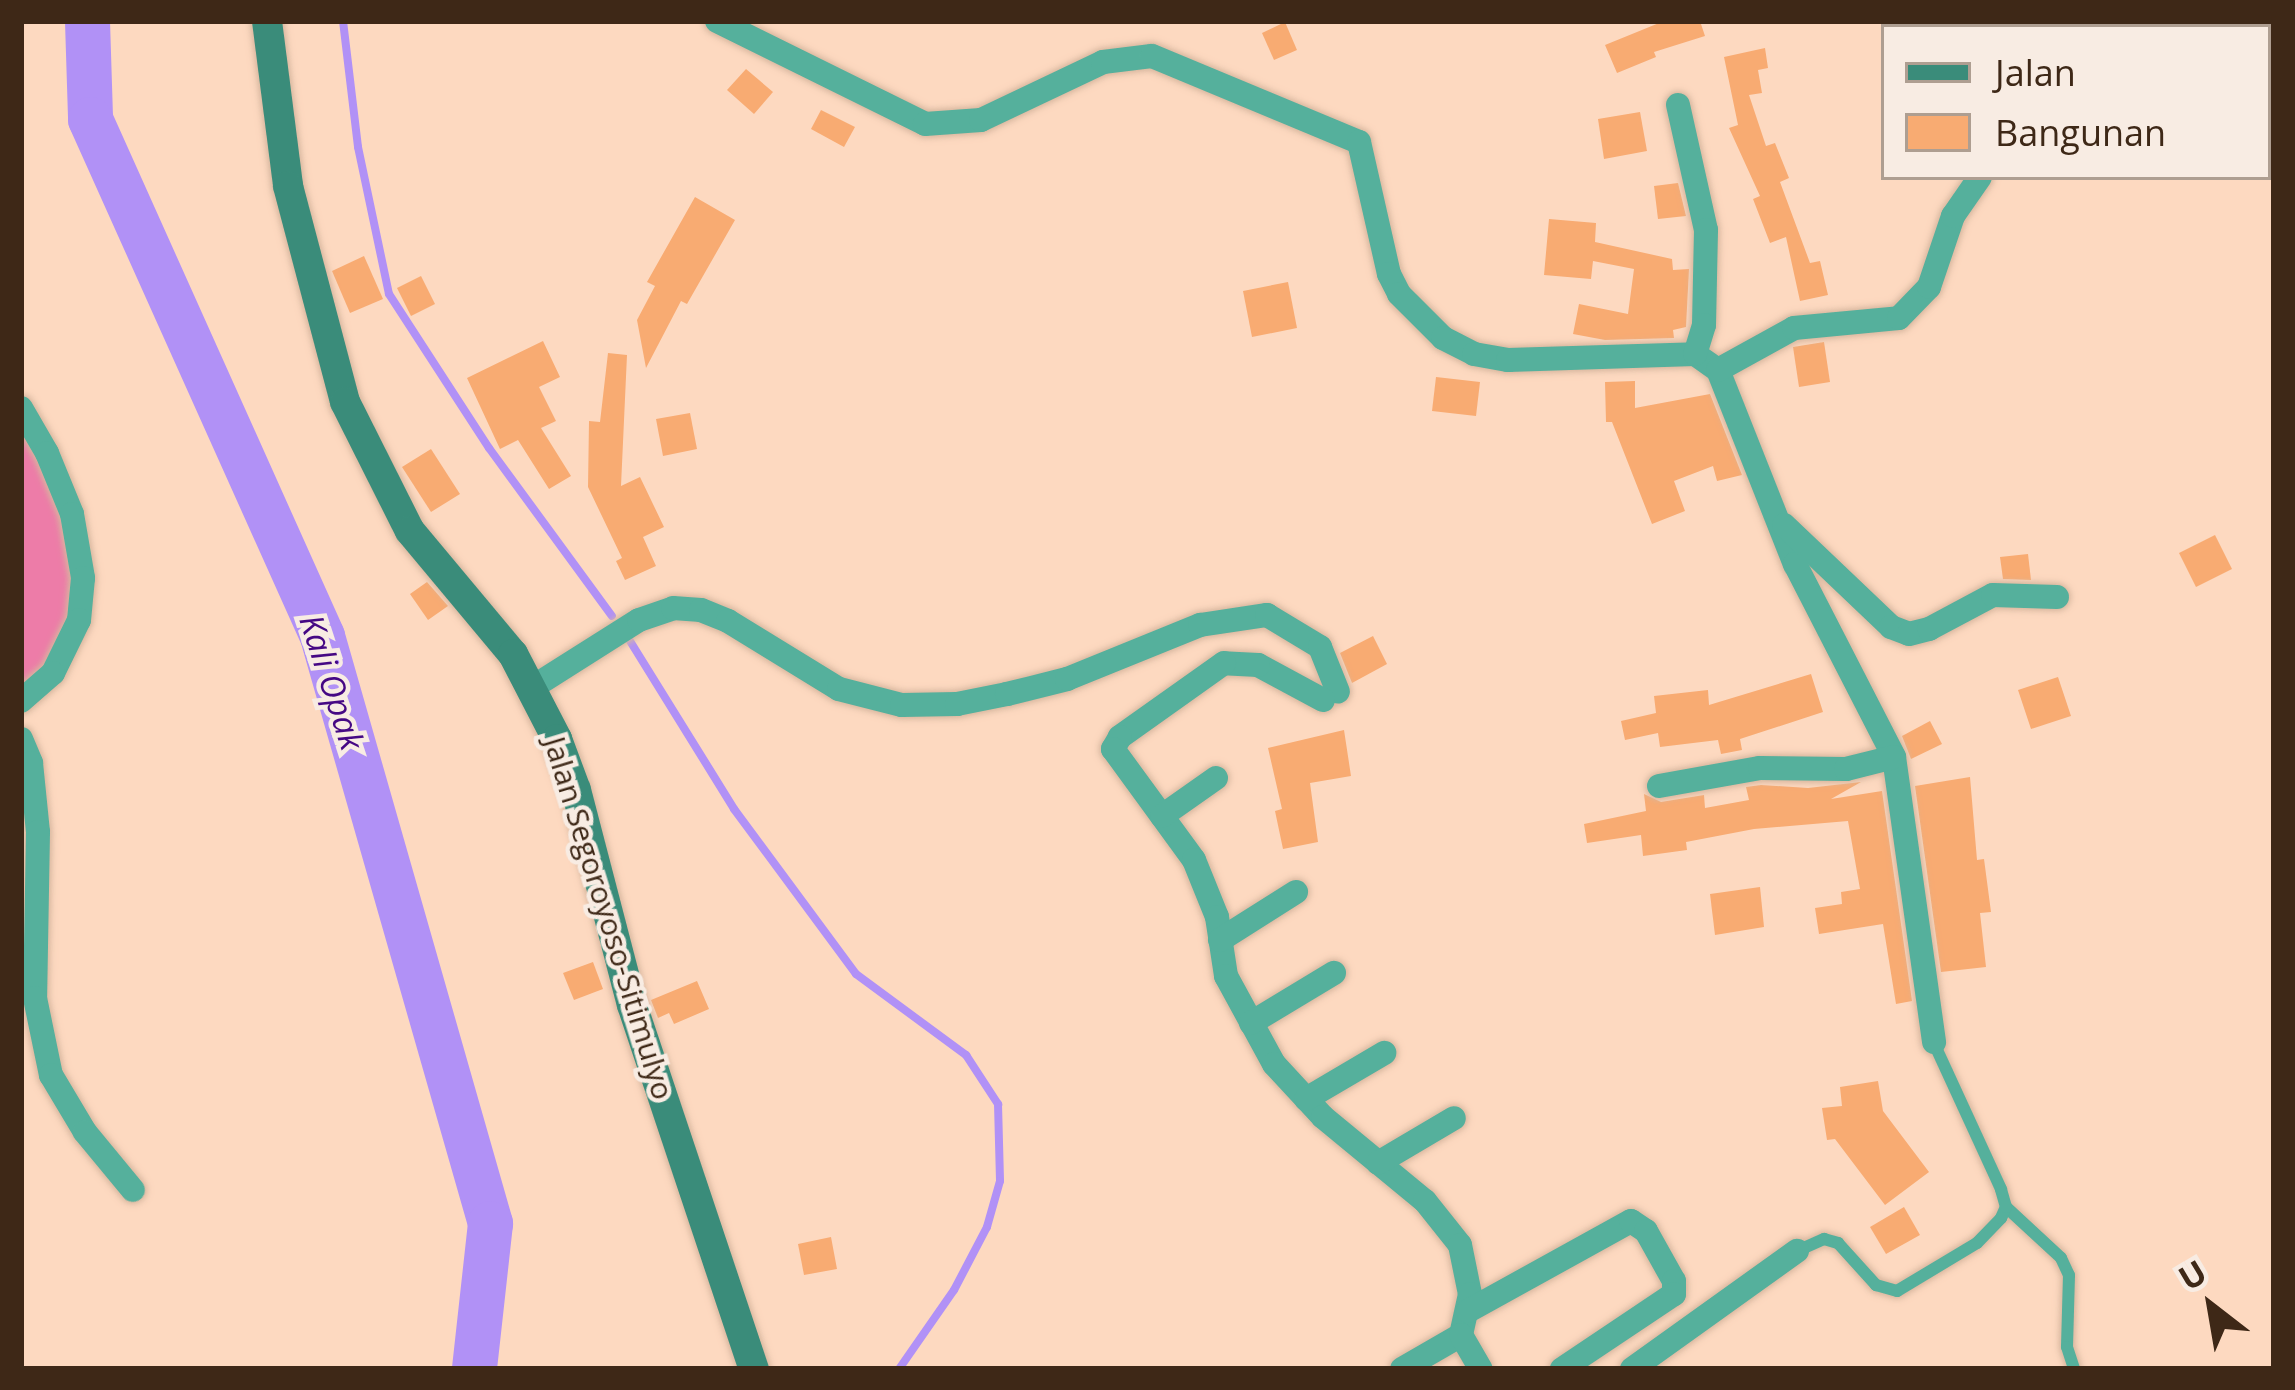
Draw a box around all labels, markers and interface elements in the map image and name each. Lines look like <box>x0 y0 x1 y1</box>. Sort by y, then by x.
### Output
legend <box>1881 24 2271 180</box>
text: Jalan <box>1995 48 2076 97</box>
text: Bangunan <box>1995 108 2166 157</box>
water label: Kali Opak <box>292 609 372 755</box>
street label: Jalan Segoroyoso-Sitimulyo <box>537 732 681 1104</box>
north arrow <box>2151 1246 2271 1366</box>
text: U <box>2170 1249 2214 1300</box>

